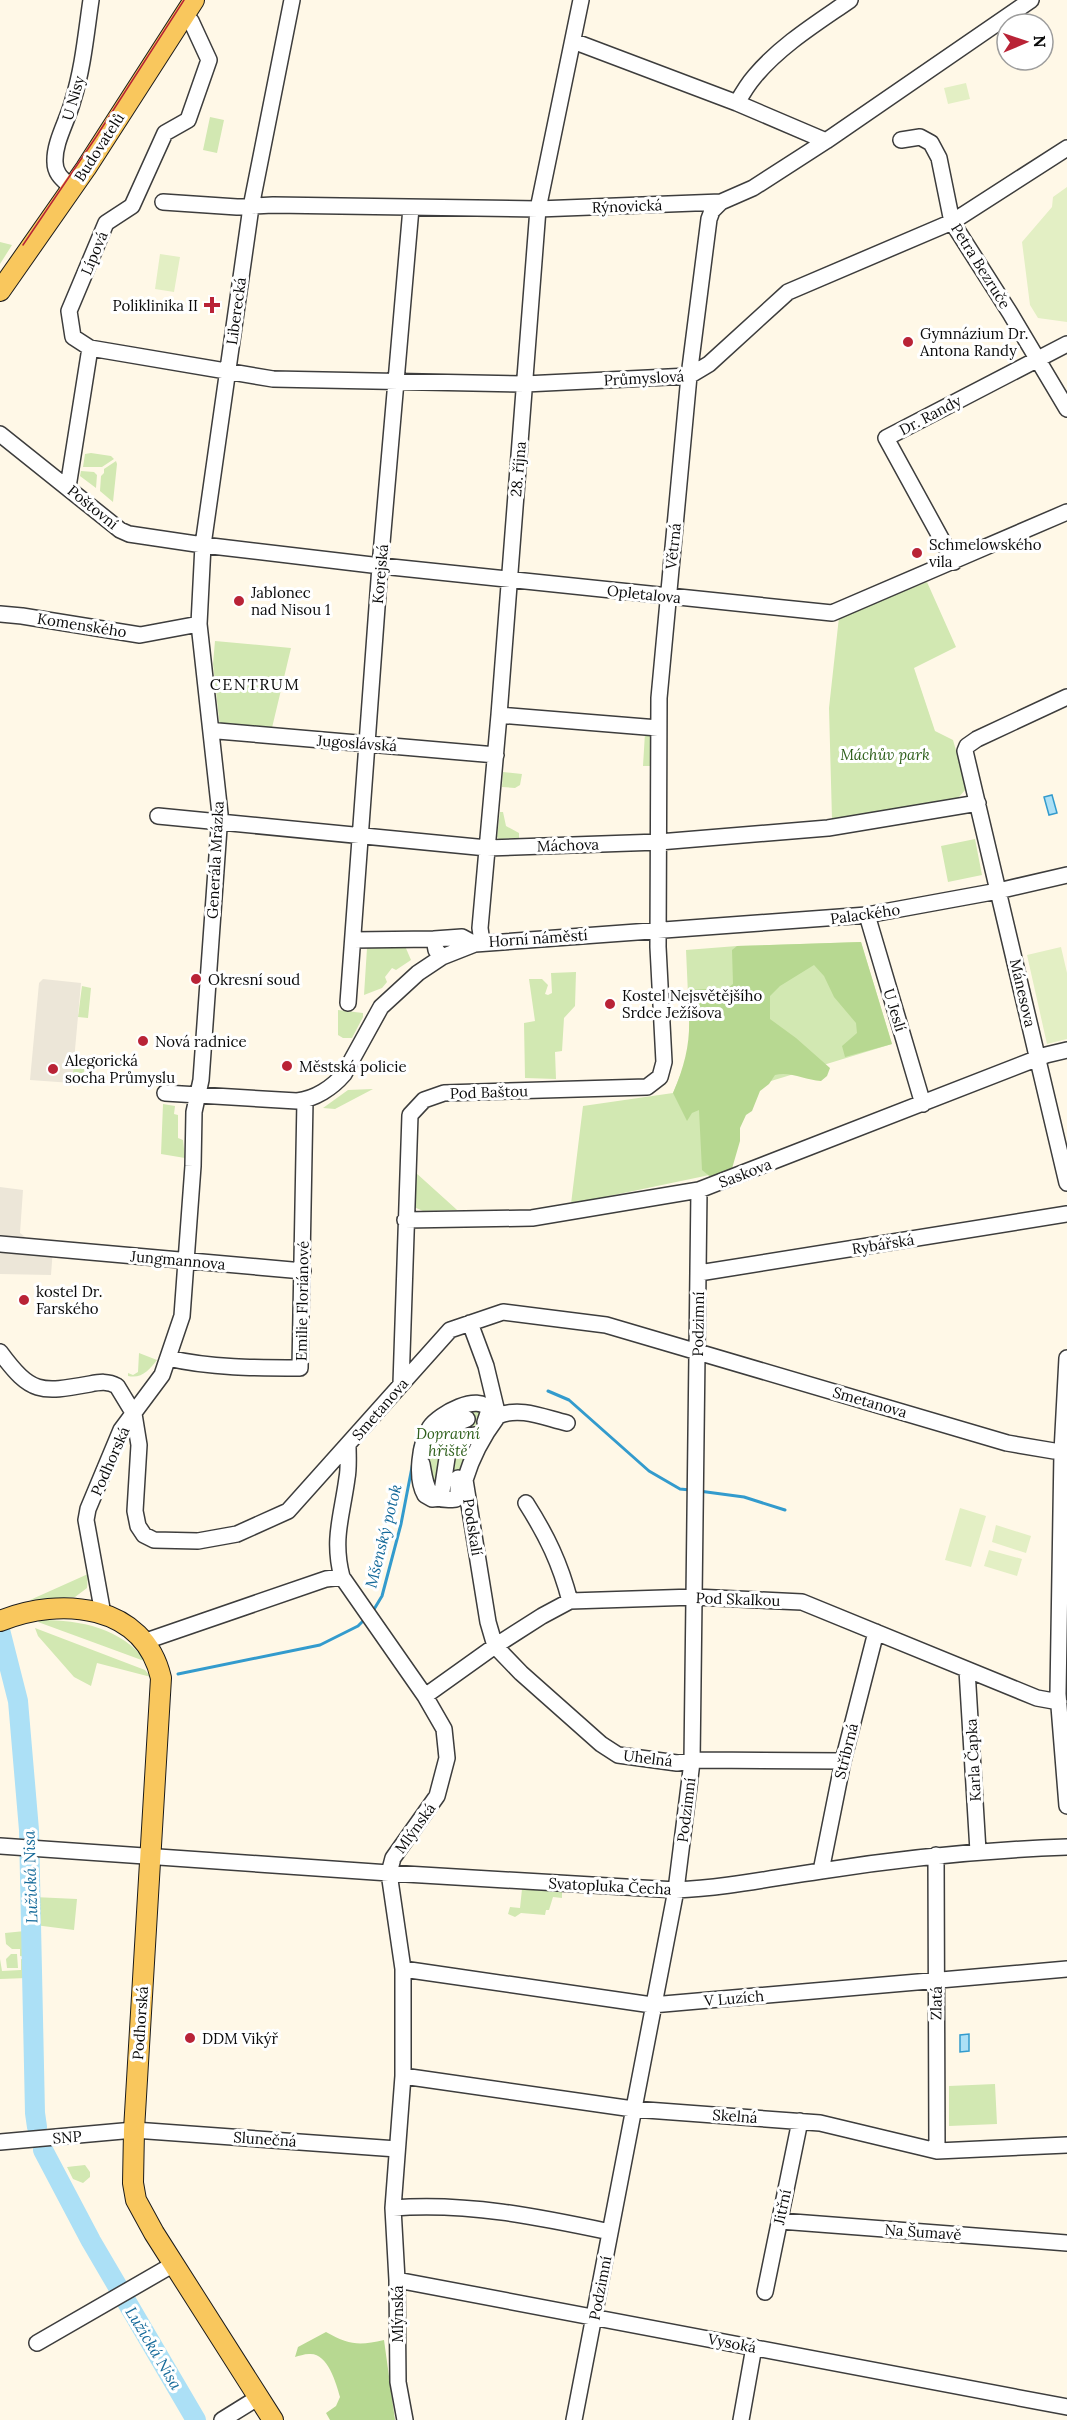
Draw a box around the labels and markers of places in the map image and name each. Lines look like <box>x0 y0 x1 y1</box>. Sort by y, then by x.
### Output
place label: Poliklinika II <box>113 296 198 315</box>
marker: Poliklinika II <box>203 296 221 314</box>
place label: Gymnázium Dr. Antona Randy <box>919 324 1029 360</box>
marker: Gymnázium Dr. Antona Randy <box>901 335 915 349</box>
place label: Schmelowského vila <box>929 535 1042 571</box>
marker: Schmelowského vila <box>910 546 924 560</box>
place label: Jablonec nad Nisou 1 <box>250 583 331 619</box>
marker: Jablonec nad Nisou 1 <box>232 594 246 608</box>
place label: Okresní soud <box>208 970 300 989</box>
marker: Okresní soud <box>189 972 203 986</box>
place label: Kostel Nejsvětějšího Srdce Ježíšova <box>622 986 762 1022</box>
marker: Kostel Nejsvětějšího Srdce Ježíšova <box>603 997 617 1011</box>
place label: Nová radnice <box>155 1032 247 1051</box>
marker: Nová radnice <box>136 1034 150 1048</box>
place label: Alegorická socha Průmyslu <box>64 1051 175 1087</box>
place label: Městská policie <box>299 1057 407 1076</box>
marker: Městská policie <box>280 1059 294 1073</box>
marker: Alegorická socha Průmyslu <box>46 1062 60 1076</box>
place label: kostel Dr. Farského <box>36 1282 102 1318</box>
marker: kostel Dr. Farského <box>17 1293 31 1307</box>
place label: DDM Vikýř <box>202 2029 279 2048</box>
marker: DDM Vikýř <box>183 2031 197 2045</box>

